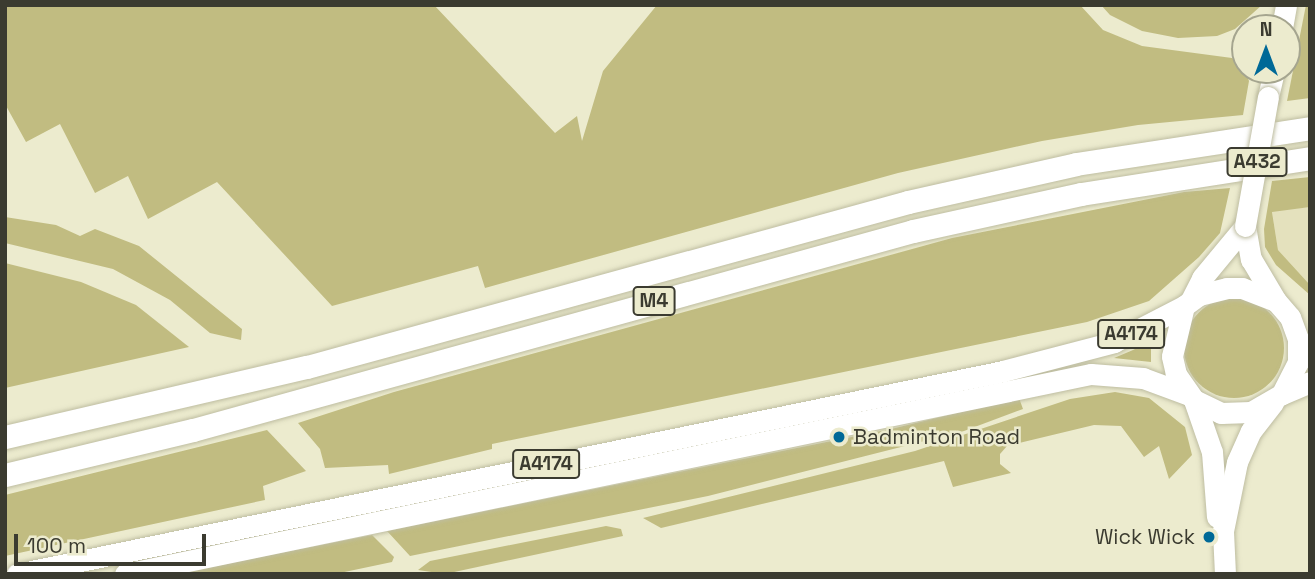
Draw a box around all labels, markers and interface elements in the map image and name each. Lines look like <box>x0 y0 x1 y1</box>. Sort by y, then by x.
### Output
north arrow <box>1231 14 1301 84</box>
text: N <box>1260 17 1272 42</box>
road number: A432 <box>1226 146 1288 178</box>
road number: M4 <box>631 286 677 316</box>
road number: A4174 <box>1096 318 1166 350</box>
place label: Badminton Road <box>853 424 1020 450</box>
marker: Badminton Road <box>831 429 847 445</box>
road number: A4174 <box>511 449 581 480</box>
scale bar <box>18 520 210 564</box>
place label: Wick Wick <box>1095 524 1195 550</box>
marker: Wick Wick <box>1201 529 1217 545</box>
text: 100 m <box>27 532 86 559</box>

